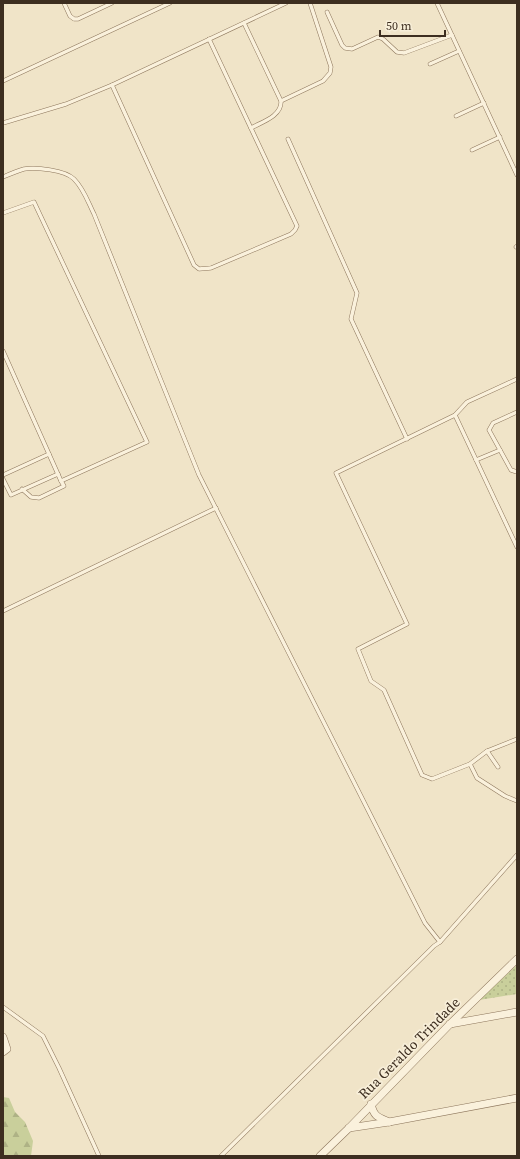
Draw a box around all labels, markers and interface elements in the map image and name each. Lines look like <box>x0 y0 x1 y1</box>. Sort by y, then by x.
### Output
scale bar <box>380 12 445 38</box>
text: 50 m <box>386 18 412 34</box>
street label: Rua Geraldo Trindade <box>354 993 464 1103</box>

